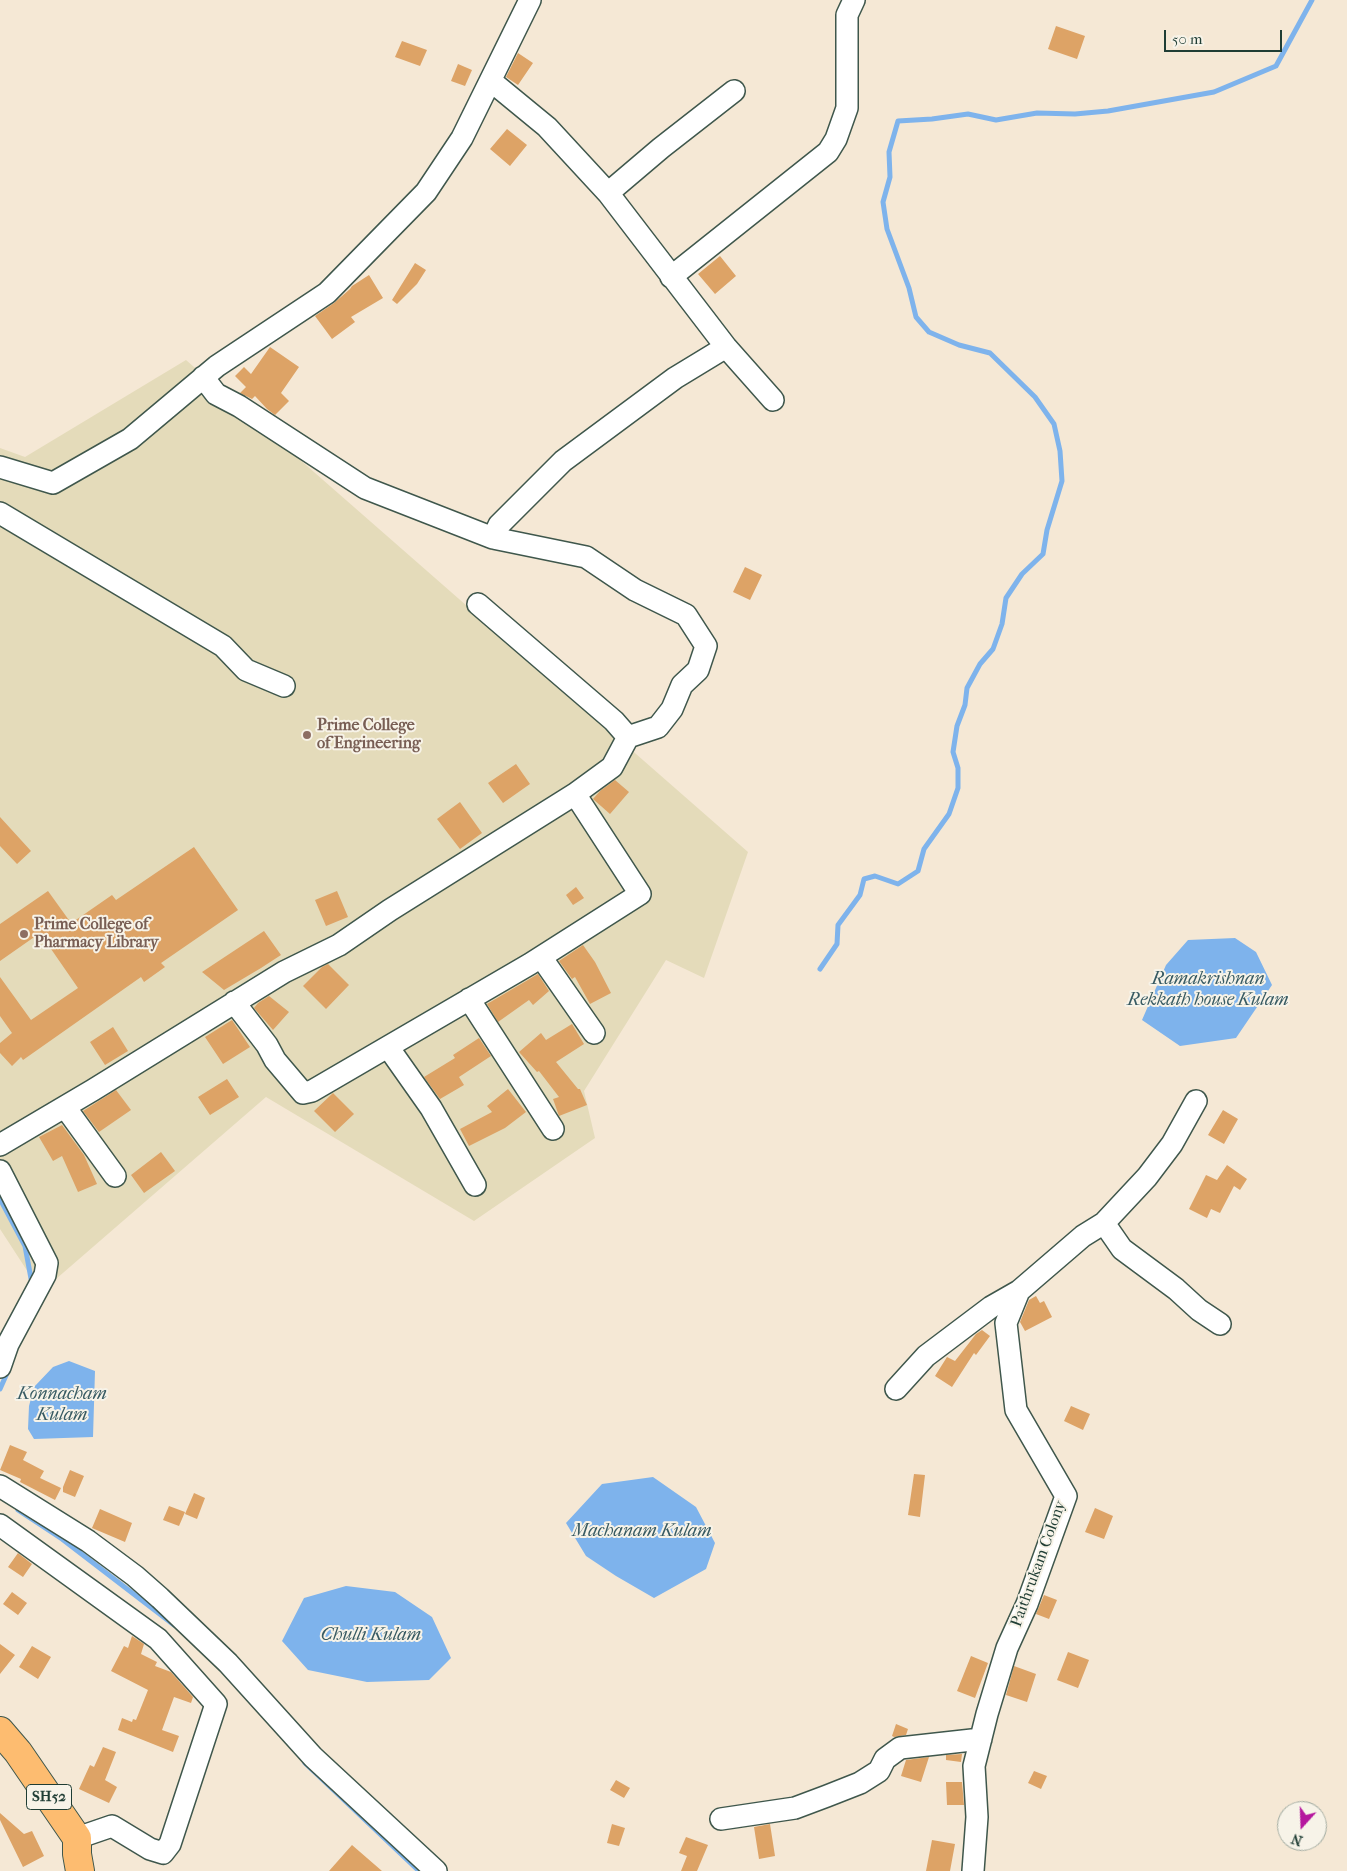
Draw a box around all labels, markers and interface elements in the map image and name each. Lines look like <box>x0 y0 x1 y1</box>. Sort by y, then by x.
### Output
scale bar <box>1167 20 1284 52</box>
text: 50 m <box>1172 30 1202 48</box>
place label: Prime College of Engineering <box>317 716 421 754</box>
marker: Prime College of Engineering <box>301 729 313 741</box>
place label: Prime College of Pharmacy Library <box>34 915 159 953</box>
marker: Prime College of Pharmacy Library <box>18 928 30 940</box>
water label: Ramakrishnan Rekkath house Kulam <box>1127 969 1289 1012</box>
water label: Konnacham Kulam <box>17 1384 107 1426</box>
street label: Paithrukam Colony <box>1007 1498 1071 1630</box>
water label: Machanam Kulam <box>572 1521 712 1543</box>
water label: Chulli Kulam <box>321 1625 421 1647</box>
road number: SH52 <box>27 1784 72 1810</box>
north arrow <box>1277 1801 1327 1851</box>
text: N <box>1289 1830 1305 1849</box>

